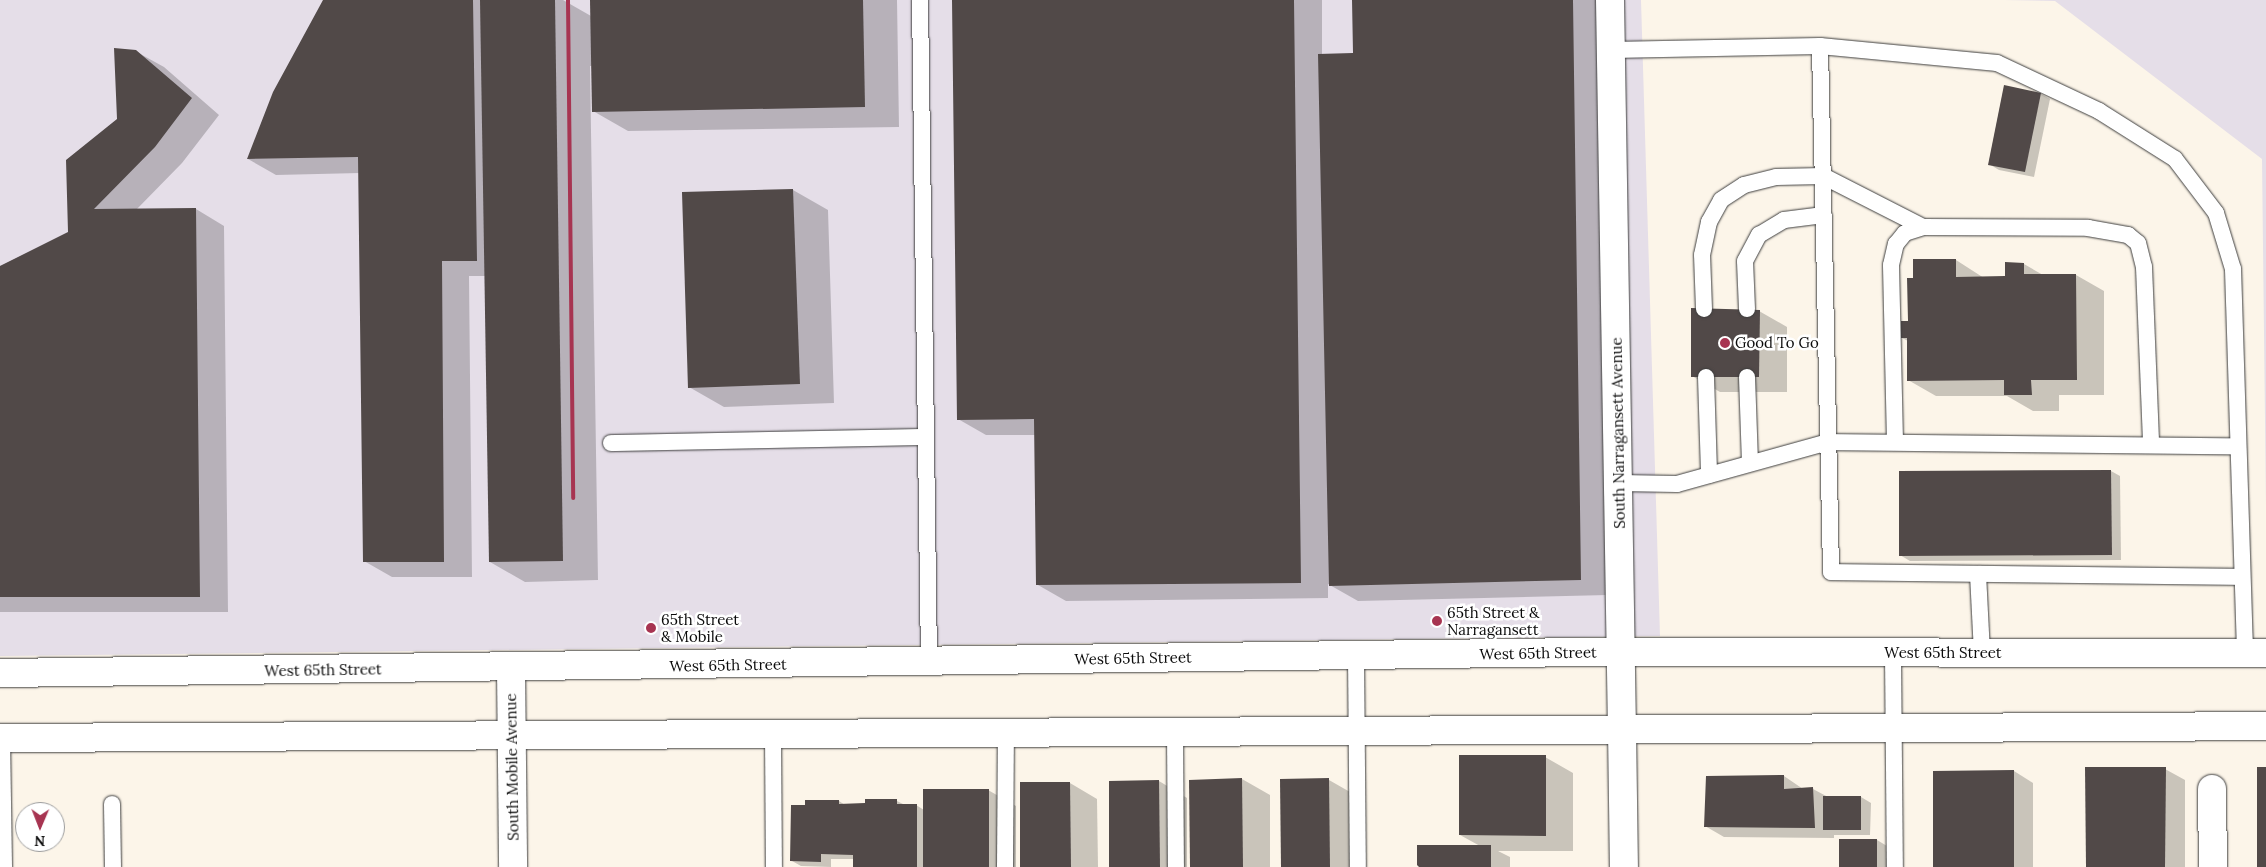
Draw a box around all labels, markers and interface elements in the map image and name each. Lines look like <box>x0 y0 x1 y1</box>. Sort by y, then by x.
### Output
place label: Good To Go <box>1735 334 1819 352</box>
street label: South Narragansett Avenue <box>1607 337 1629 529</box>
marker: Good To Go <box>1719 337 1731 349</box>
place label: 65th Street & Narragansett <box>1447 603 1539 638</box>
place label: 65th Street & Mobile <box>661 610 739 645</box>
marker: 65th Street & Narragansett <box>1431 615 1443 627</box>
marker: 65th Street & Mobile <box>645 622 657 634</box>
street label: West 65th Street <box>1479 643 1597 663</box>
street label: West 65th Street <box>1884 644 2002 662</box>
street label: West 65th Street <box>1074 648 1192 668</box>
street label: West 65th Street <box>669 655 787 675</box>
street label: West 65th Street <box>264 660 382 680</box>
street label: South Mobile Avenue <box>502 693 522 841</box>
north arrow <box>15 802 65 852</box>
text: N <box>34 832 45 850</box>

